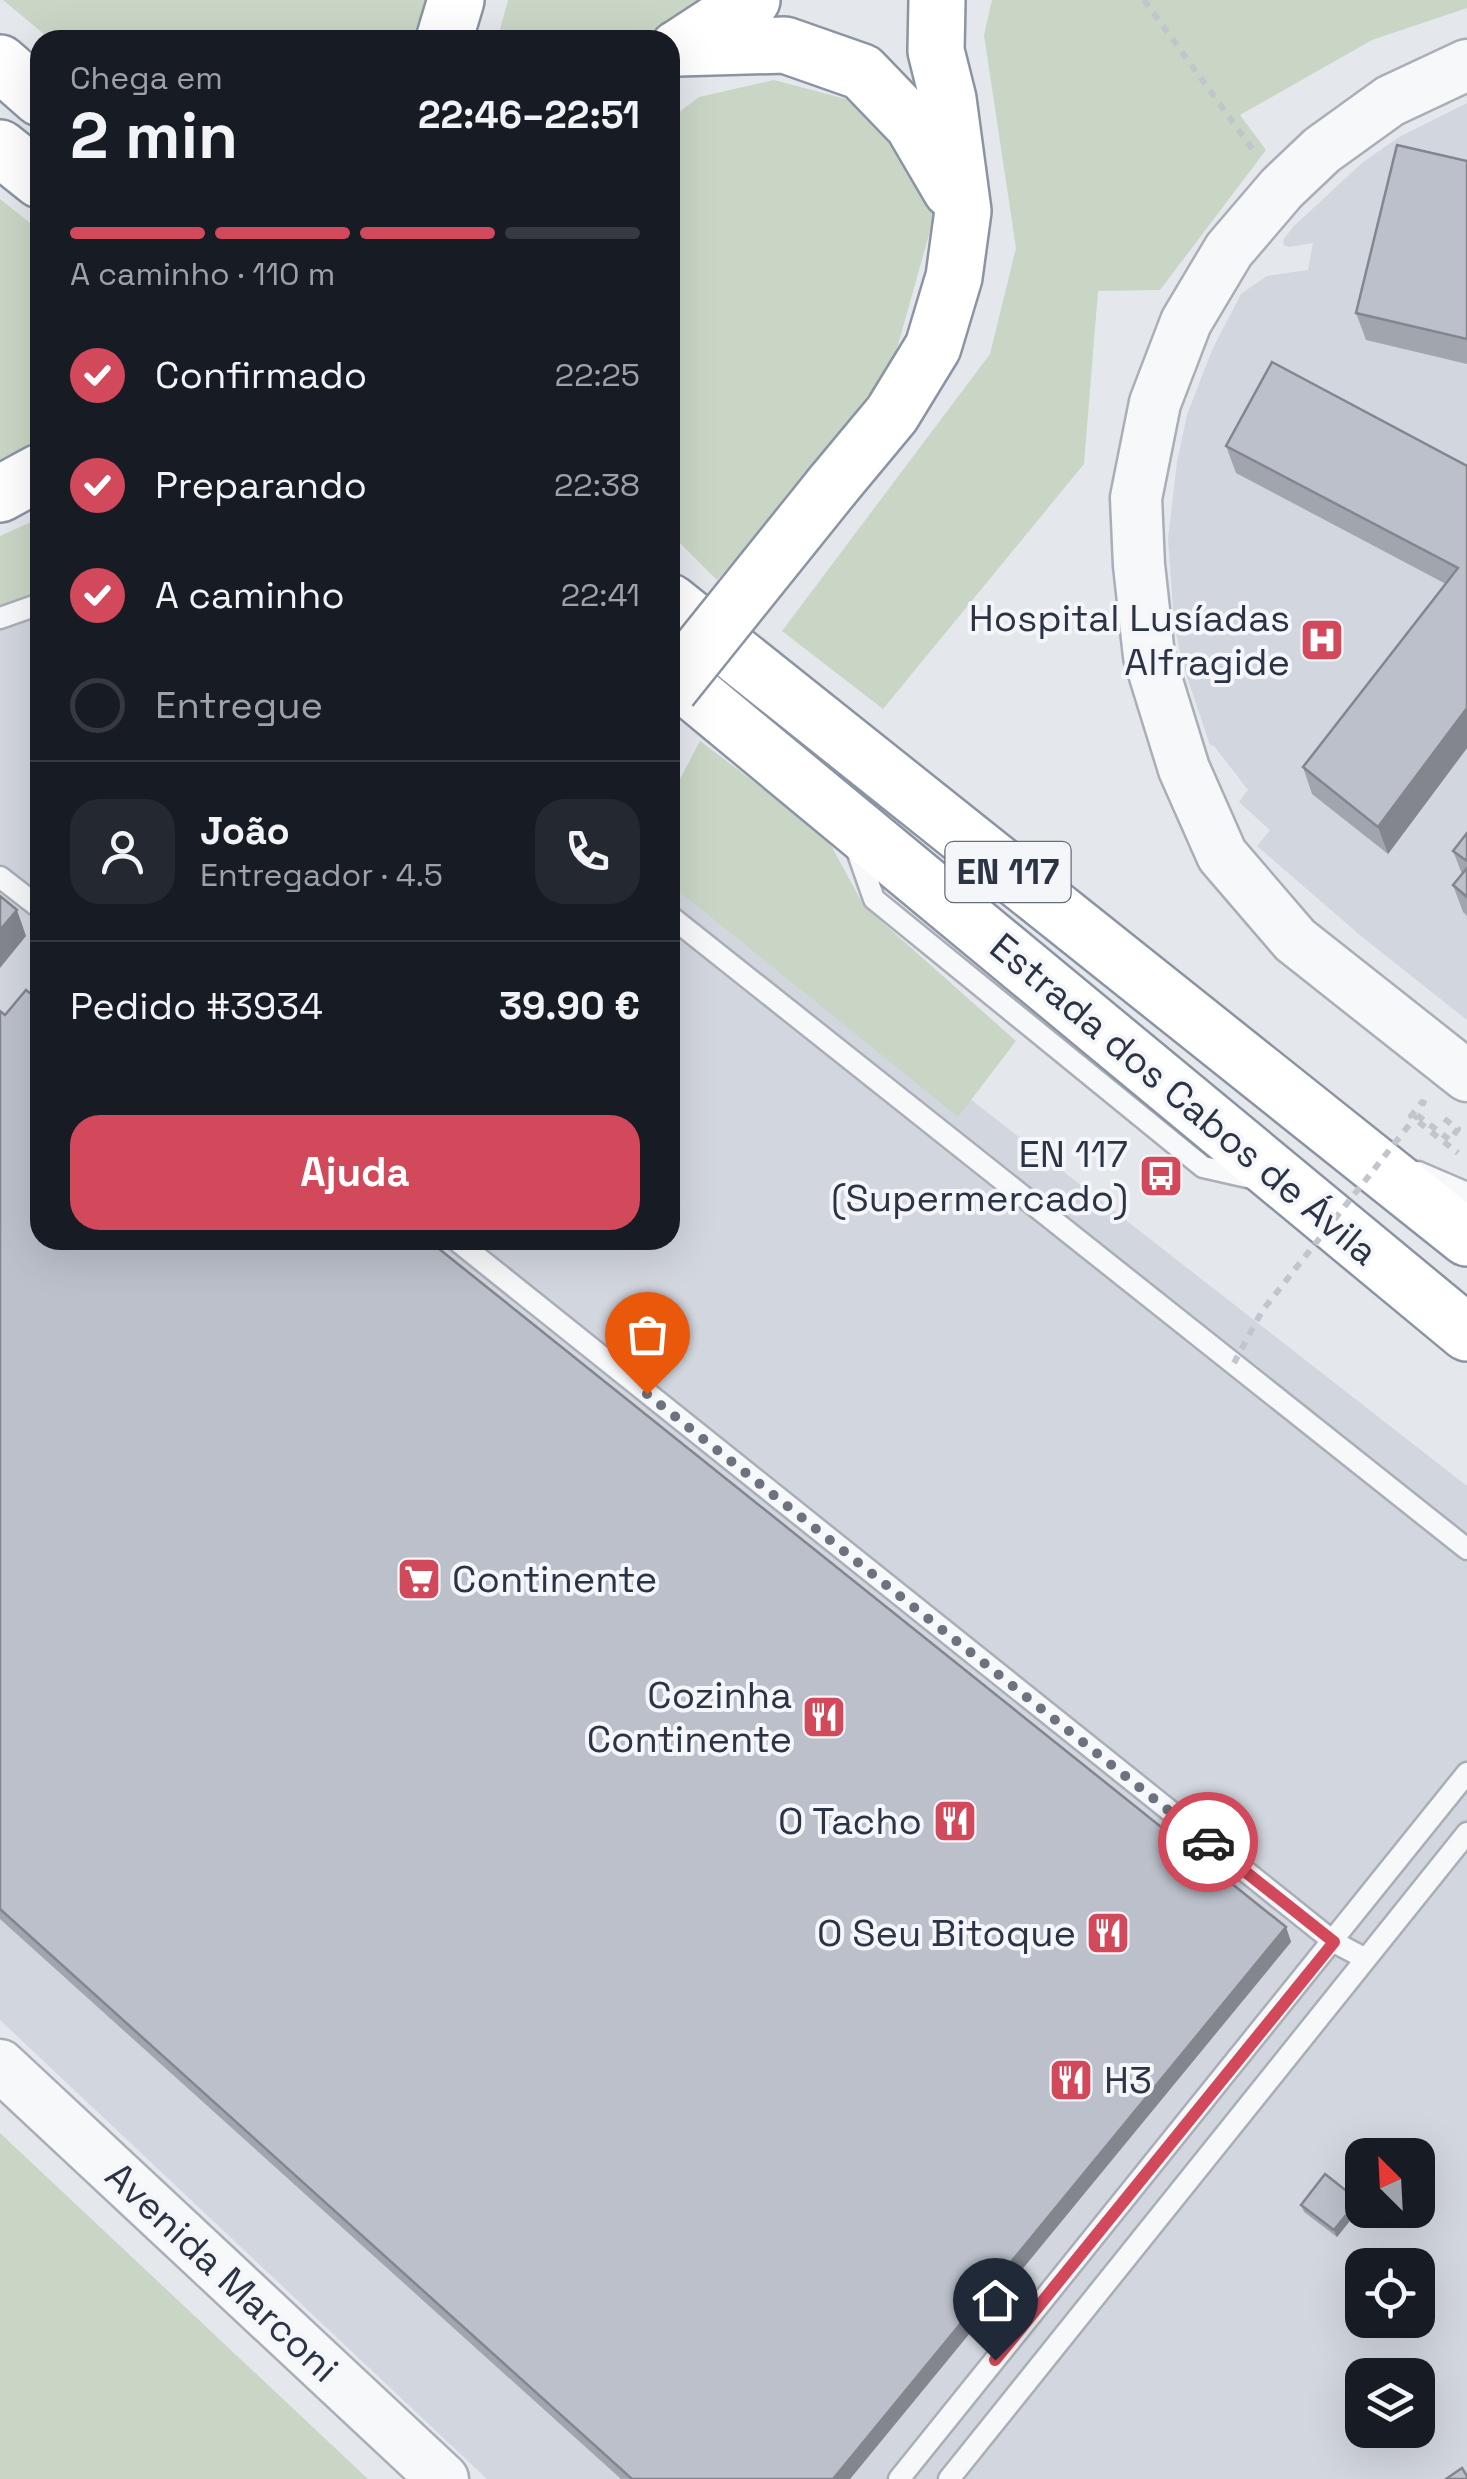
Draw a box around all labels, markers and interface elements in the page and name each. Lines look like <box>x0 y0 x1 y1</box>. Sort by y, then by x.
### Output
text: Chega em <box>70 58 223 98</box>
text: 22:46–22:51 <box>418 91 640 139</box>
text: 2 min <box>70 94 238 177</box>
text: A caminho · 110 m <box>70 254 335 294</box>
icon: check <box>70 348 125 403</box>
text: Confirmado <box>155 351 367 399</box>
text: 22:25 <box>555 355 640 395</box>
icon: check <box>70 458 125 513</box>
text: Preparando <box>155 461 367 509</box>
text: 22:38 <box>554 465 640 505</box>
icon: check <box>70 568 125 623</box>
text: A caminho <box>155 571 345 619</box>
text: 22:41 <box>561 575 640 615</box>
place label: Hospital Lusíadas Alfragide <box>969 594 1290 686</box>
hospital icon: Hospital Lusíadas Alfragide <box>1299 617 1345 663</box>
text: Entregue <box>155 681 323 729</box>
button: person <box>70 799 175 904</box>
button: phone <box>535 799 640 904</box>
text: João <box>200 807 290 855</box>
road number: EN 117 <box>946 842 1070 902</box>
text: Entregador · 4.5 <box>200 855 443 895</box>
street label: Estrada dos Cabos de Ávila <box>980 923 1388 1275</box>
text: Pedido #3934 <box>70 982 323 1030</box>
text: 39.90 € <box>499 982 640 1030</box>
button: Ajuda <box>70 1115 640 1230</box>
place label: EN 117 (Supermercado) <box>831 1130 1128 1222</box>
bus stop icon: EN 117 (Supermercado) <box>1138 1153 1184 1199</box>
pin <box>605 1292 690 1395</box>
icon: bag <box>620 1307 675 1362</box>
place label: Continente <box>452 1555 657 1603</box>
supermarket icon: Continente <box>396 1556 442 1602</box>
place label: Cozinha Continente <box>587 1671 792 1763</box>
restaurant icon: Cozinha Continente <box>801 1694 847 1740</box>
courier <box>1158 1792 1258 1892</box>
place label: O Tacho <box>778 1797 922 1845</box>
restaurant icon: O Tacho <box>932 1798 978 1844</box>
icon: car <box>1181 1815 1236 1870</box>
place label: O Seu Bitoque <box>817 1909 1076 1957</box>
restaurant icon: O Seu Bitoque <box>1085 1910 1131 1956</box>
place label: H3 <box>1104 2056 1152 2104</box>
restaurant icon: H3 <box>1048 2057 1094 2103</box>
north arrow <box>1345 2138 1435 2228</box>
map controls <box>1345 2138 1435 2448</box>
street label: Avenida Marconi <box>95 2152 349 2392</box>
button: locate <box>1345 2248 1435 2338</box>
pin <box>953 2258 1038 2361</box>
icon: home <box>968 2273 1023 2328</box>
button: layers <box>1345 2358 1435 2448</box>

